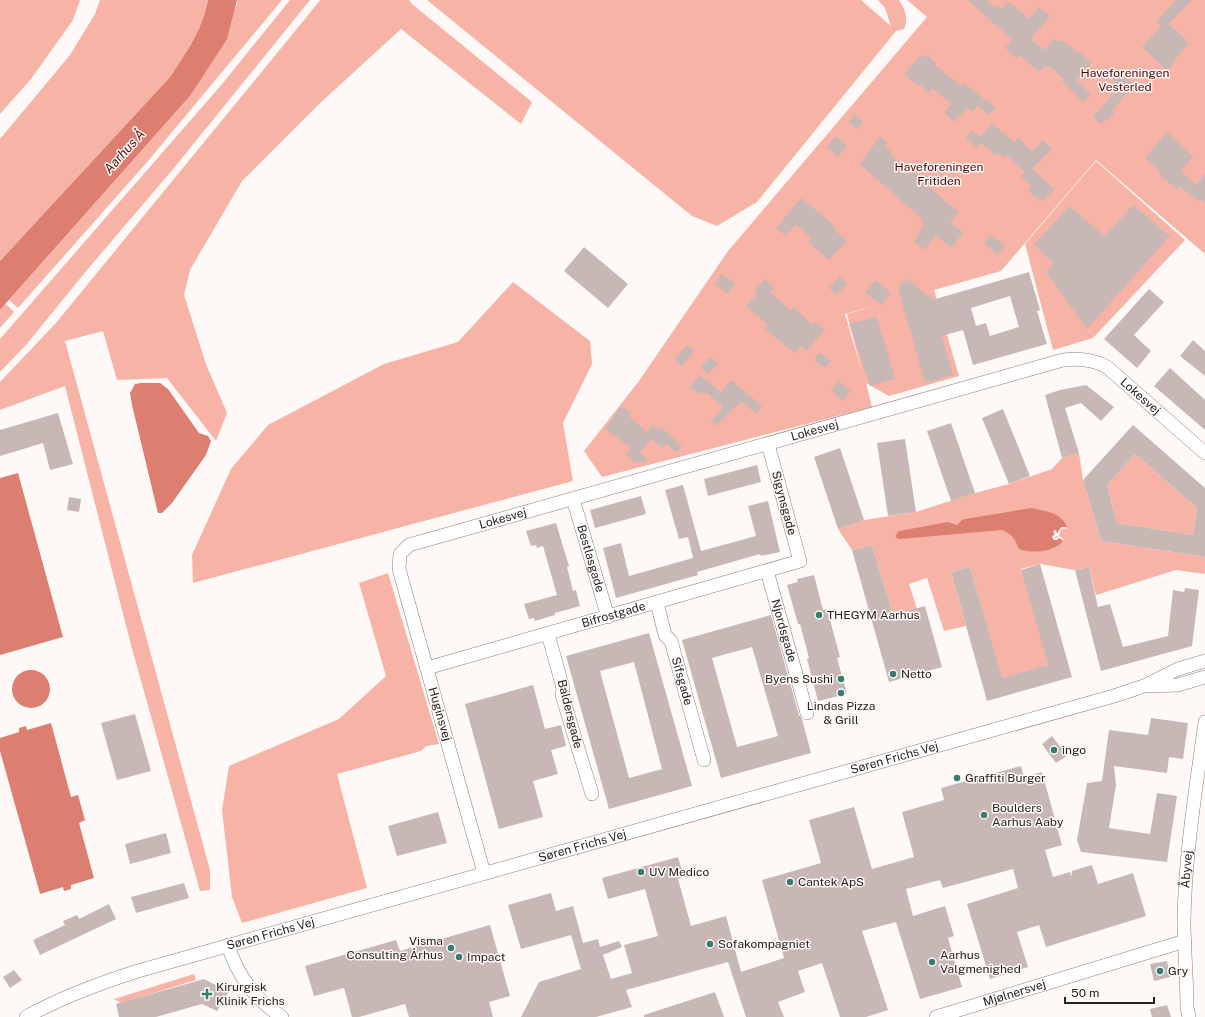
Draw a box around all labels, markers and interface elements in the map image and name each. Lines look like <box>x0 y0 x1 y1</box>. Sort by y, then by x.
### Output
park label: Haveforeningen Vesterled <box>1081 66 1169 94</box>
water label: Aarhus Å <box>100 126 148 176</box>
park label: Haveforeningen Fritiden <box>895 160 983 188</box>
street label: Lokesvej <box>1118 375 1163 418</box>
street label: Lokesvej <box>789 417 840 444</box>
street label: Sigynsgade <box>769 469 799 537</box>
street label: Lokesvej <box>478 505 528 532</box>
street label: Bestlasgade <box>574 523 607 594</box>
street label: Njordsgade <box>768 598 799 664</box>
street label: Bifrostgade <box>580 599 647 630</box>
place label: THEGYM Aarhus <box>827 608 920 622</box>
marker: THEGYM Aarhus <box>814 610 824 620</box>
street label: Sifsgade <box>669 655 696 707</box>
place label: Netto <box>901 667 932 681</box>
marker: Netto <box>888 669 898 679</box>
place label: Byens Sushi <box>765 672 833 686</box>
marker: Byens Sushi <box>836 674 846 684</box>
street label: Baldersgade <box>555 678 585 750</box>
street label: Huginsvej <box>426 685 454 743</box>
marker: Lindas Pizza & Grill <box>836 688 846 698</box>
place label: Lindas Pizza & Grill <box>807 699 875 727</box>
street label: Søren Frichs Vej <box>849 739 940 777</box>
place label: ingo <box>1062 743 1086 757</box>
marker: ingo <box>1049 745 1059 755</box>
place label: Graffiti Burger <box>965 771 1046 785</box>
marker: Graffiti Burger <box>952 773 962 783</box>
place label: Boulders Aarhus Aaby <box>992 801 1064 829</box>
marker: Boulders Aarhus Aaby <box>979 810 989 820</box>
street label: Søren Frichs Vej <box>537 827 628 865</box>
street label: Åbyvej <box>1178 850 1195 889</box>
place label: UV Medico <box>649 865 709 879</box>
marker: UV Medico <box>636 867 646 877</box>
place label: Cantek ApS <box>798 875 864 889</box>
marker: Cantek ApS <box>785 877 795 887</box>
street label: Søren Frichs Vej <box>225 915 316 953</box>
place label: Visma Consulting Århus <box>347 934 443 962</box>
place label: Sofakompagniet <box>718 937 810 951</box>
marker: Sofakompagniet <box>705 939 715 949</box>
marker: Visma Consulting Århus <box>446 943 456 953</box>
place label: Aarhus Valgmenighed <box>940 948 1021 976</box>
place label: Impact <box>467 950 506 964</box>
marker: Impact <box>454 952 464 962</box>
marker: Aarhus Valgmenighed <box>927 957 937 967</box>
place label: Gry <box>1168 964 1189 978</box>
marker: Gry <box>1155 966 1165 976</box>
street label: Mjølnersvej <box>981 977 1047 1009</box>
scale bar <box>1065 979 1154 1005</box>
place label: Kirurgisk Klinik Frichs <box>216 980 285 1008</box>
text: 50 m <box>1071 986 1099 1000</box>
marker: Kirurgisk Klinik Frichs <box>201 988 213 1000</box>

